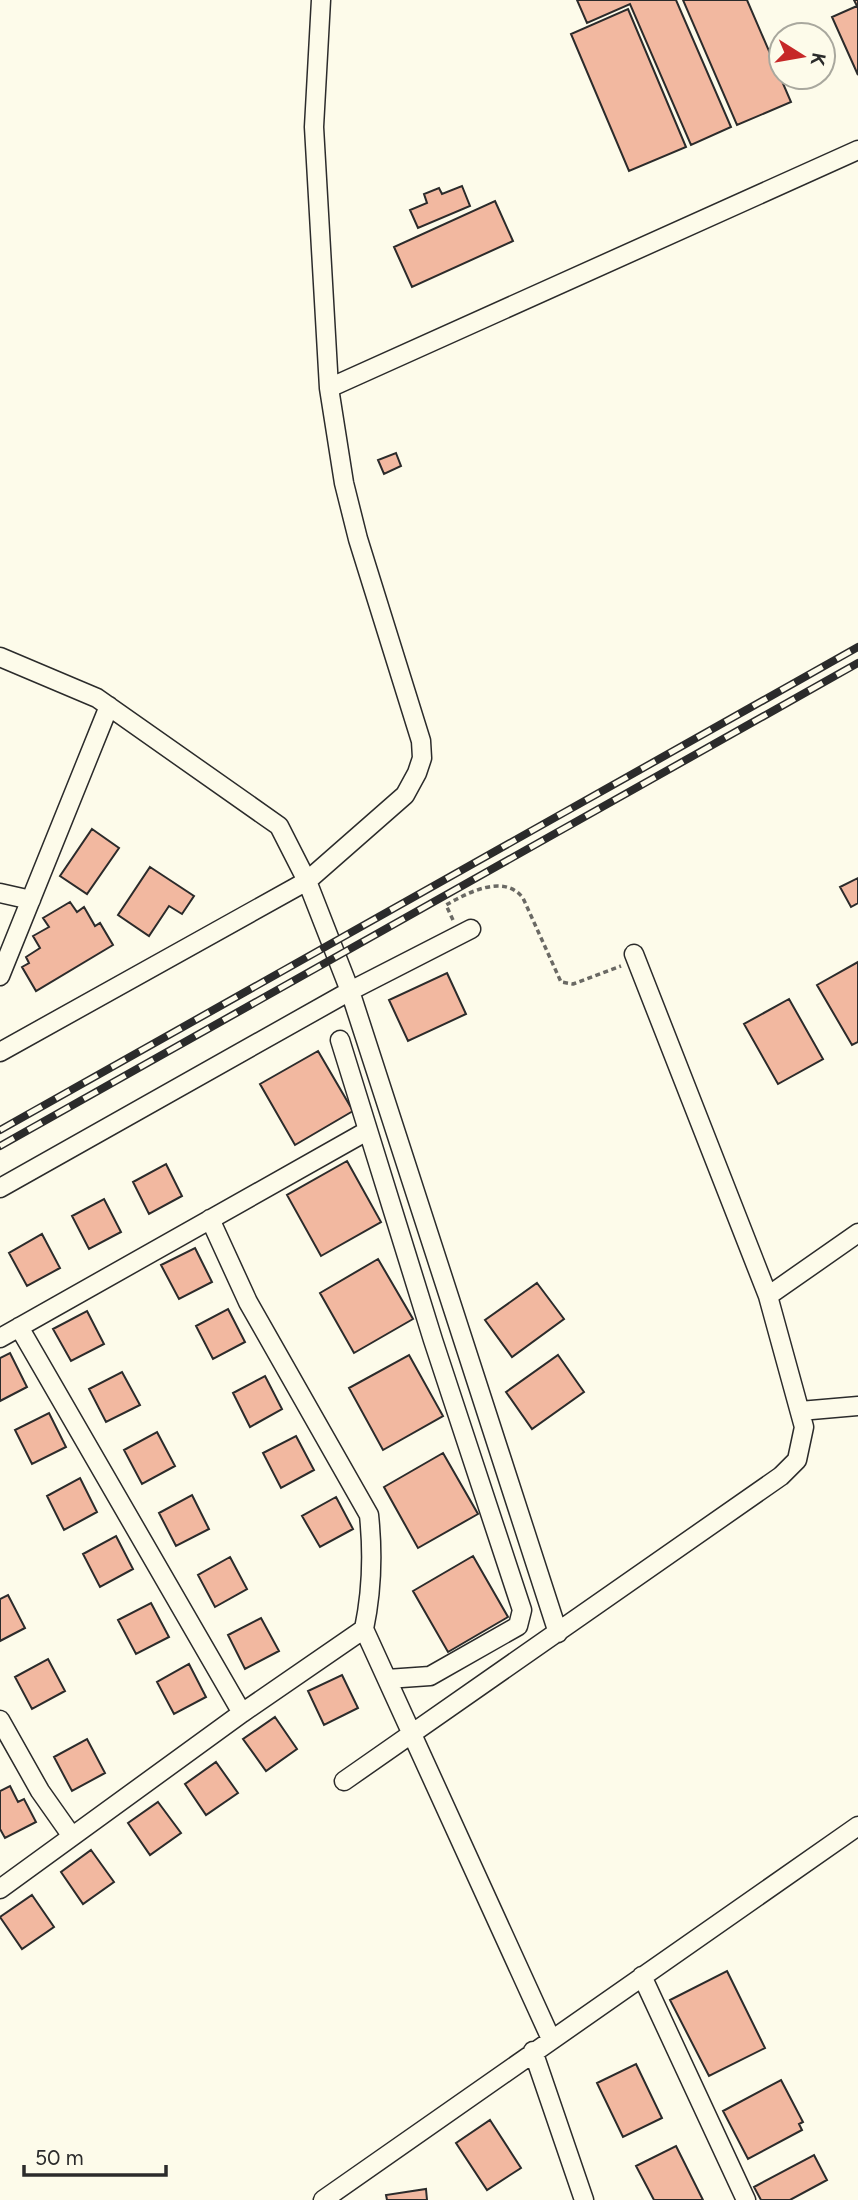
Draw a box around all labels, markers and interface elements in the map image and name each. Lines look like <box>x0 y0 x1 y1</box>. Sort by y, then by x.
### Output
north arrow <box>767 21 837 91</box>
text: K <box>806 51 831 68</box>
scale bar <box>24 2134 166 2178</box>
text: 50 m <box>35 2145 84 2170</box>

